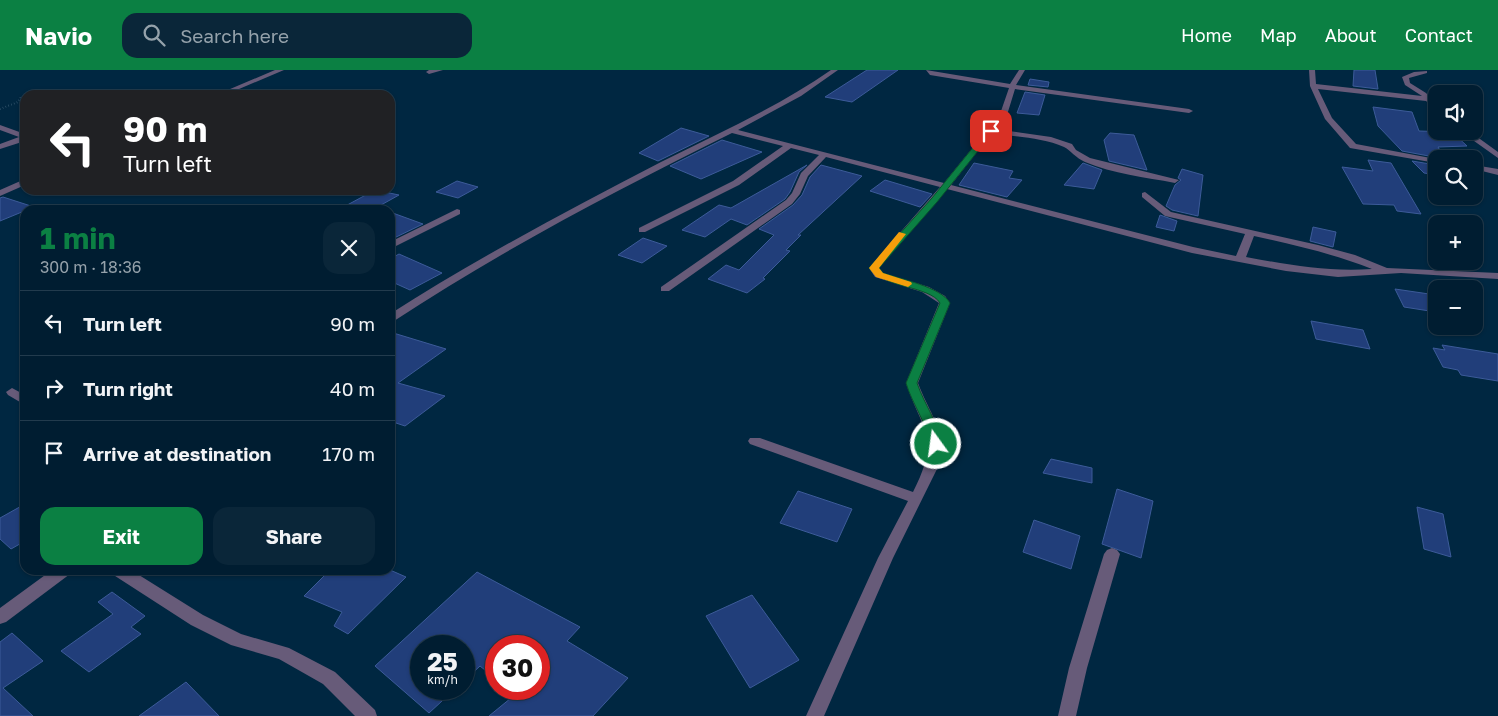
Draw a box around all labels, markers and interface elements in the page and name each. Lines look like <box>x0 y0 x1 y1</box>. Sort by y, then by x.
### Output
search box <box>122 13 472 58</box>
text: Navio <box>25 21 92 50</box>
icon: search <box>140 21 168 49</box>
text: Search here <box>180 24 289 47</box>
text: Home <box>1181 24 1232 46</box>
text: Map <box>1260 24 1297 46</box>
text: About <box>1325 24 1377 46</box>
text: Contact <box>1405 24 1473 46</box>
map controls <box>1428 85 1483 335</box>
button: sound <box>1428 85 1483 140</box>
text: 90 m <box>123 108 207 150</box>
icon: left <box>40 110 105 175</box>
pin <box>970 110 1012 152</box>
icon: arrive <box>977 117 1005 145</box>
text: Turn left <box>123 150 212 177</box>
button: search <box>1428 150 1483 205</box>
button: + <box>1428 215 1483 270</box>
text: 1 min <box>40 220 116 256</box>
button: close <box>323 222 375 274</box>
text: 300 m · 18:36 <box>40 257 142 277</box>
button: − <box>1428 280 1483 335</box>
icon: left <box>40 309 68 337</box>
text: Turn left <box>83 312 162 335</box>
text: 90 m <box>330 312 375 335</box>
icon: right <box>40 374 68 402</box>
text: Turn right <box>83 377 173 400</box>
text: 40 m <box>330 377 375 400</box>
position arrow <box>909 417 961 469</box>
icon: arrive <box>40 439 68 467</box>
text: Arrive at destination <box>83 442 271 465</box>
text: 170 m <box>322 442 375 465</box>
button: Exit <box>40 507 203 565</box>
button: Share <box>213 507 375 565</box>
speed limit sign: 30 <box>485 635 550 700</box>
text: 25 <box>427 646 458 677</box>
text: km/h <box>427 672 458 687</box>

